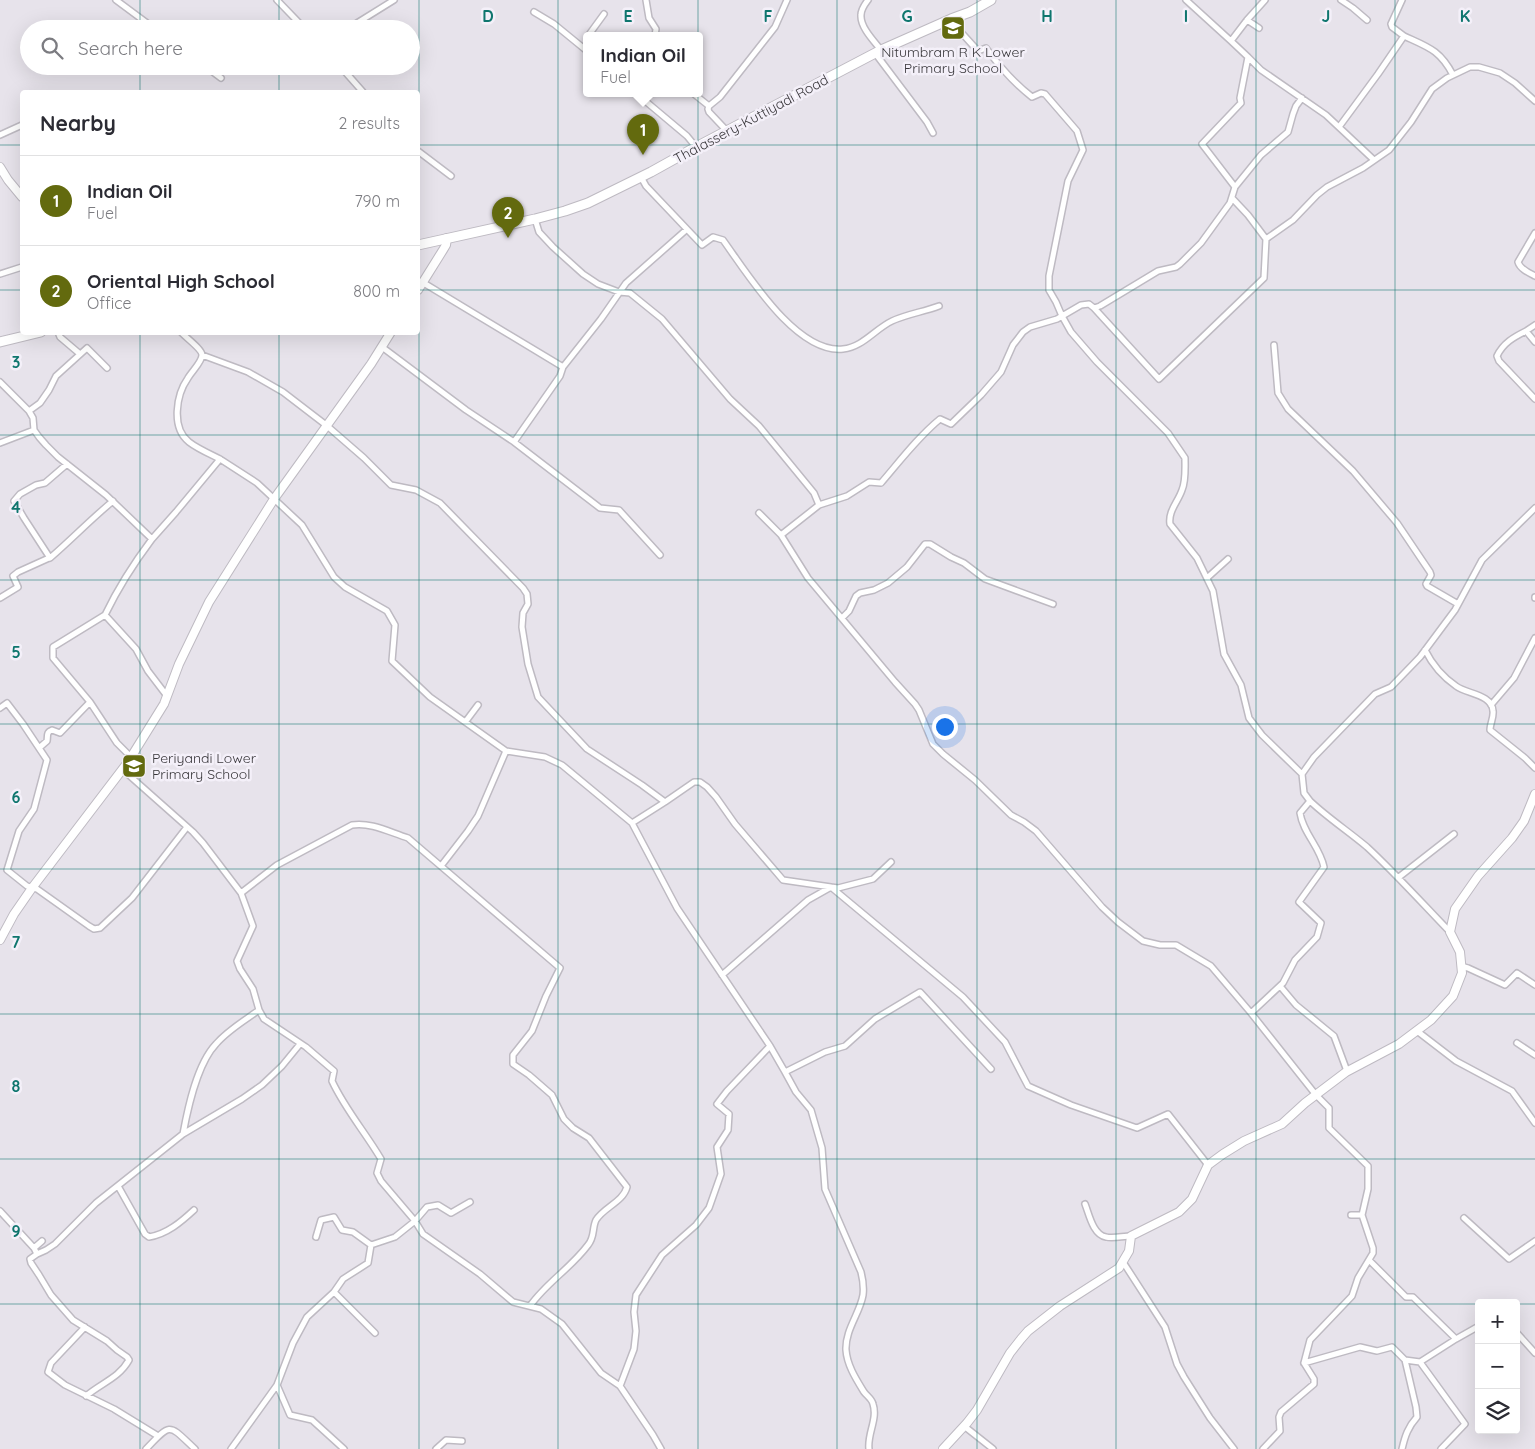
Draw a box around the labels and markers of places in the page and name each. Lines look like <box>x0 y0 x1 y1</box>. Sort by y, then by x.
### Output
school or university icon: Nitumbram R K Lower Primary School <box>940 15 966 41</box>
place label: Nitumbram R K Lower Primary School <box>881 43 1025 77</box>
pin: 1 <box>627 114 659 155</box>
pin: 2 <box>492 197 524 238</box>
place label: Periyandi Lower Primary School <box>152 749 257 783</box>
school or university icon: Periyandi Lower Primary School <box>121 753 147 779</box>

